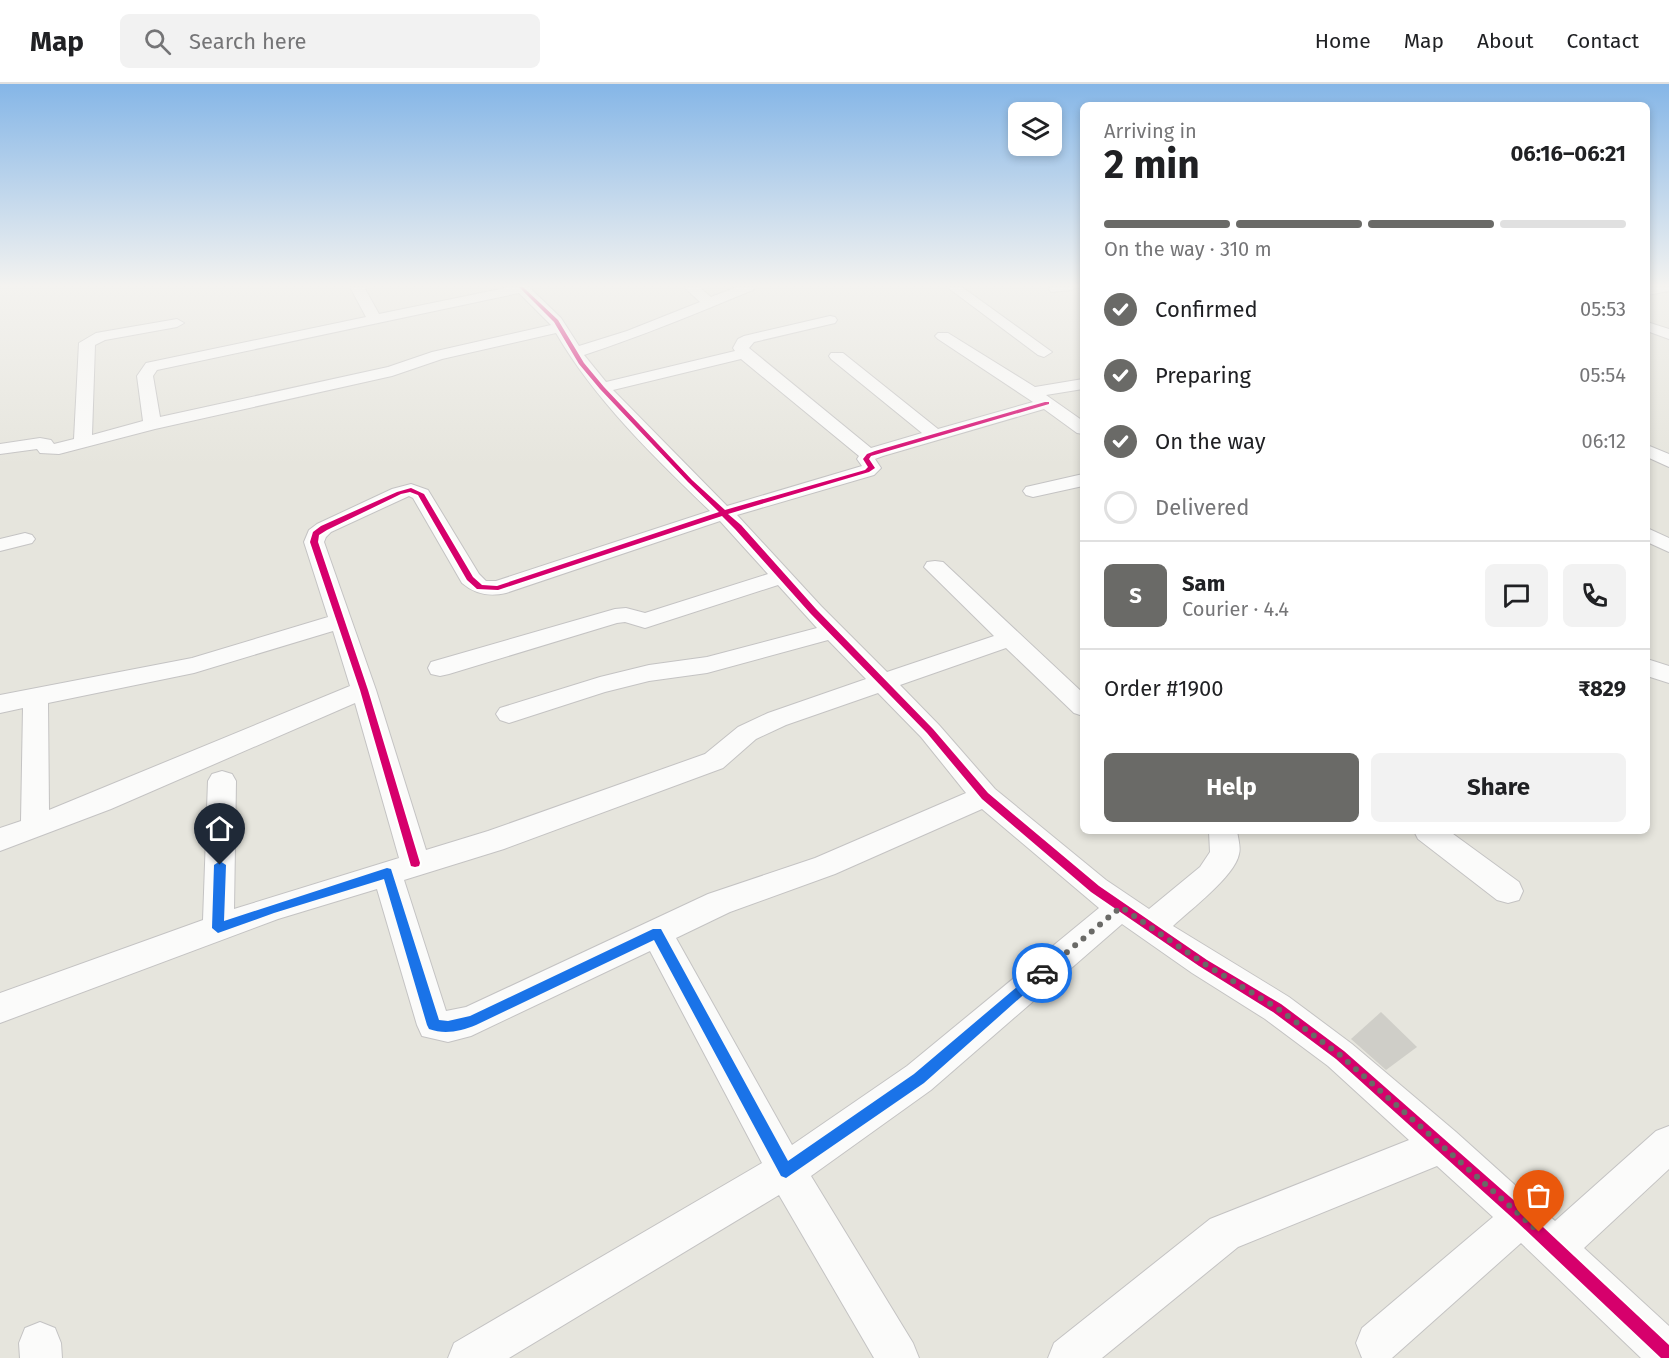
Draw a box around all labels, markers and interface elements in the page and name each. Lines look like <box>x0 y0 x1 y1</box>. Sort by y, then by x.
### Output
search box <box>120 14 540 68</box>
text: Map <box>30 25 84 58</box>
icon: search <box>141 25 174 58</box>
text: Search here <box>189 28 307 55</box>
text: Home <box>1315 28 1371 54</box>
text: Map <box>1404 28 1444 54</box>
text: About <box>1477 28 1534 54</box>
text: Contact <box>1567 28 1639 54</box>
map controls <box>1008 102 1062 156</box>
button: layers <box>1008 102 1062 156</box>
text: Arriving in <box>1104 119 1197 143</box>
text: 06:16–06:21 <box>1510 140 1626 167</box>
text: 2 min <box>1104 142 1200 188</box>
text: On the way · 310 m <box>1104 237 1272 261</box>
icon: check <box>1104 293 1137 326</box>
text: Confirmed <box>1155 296 1258 323</box>
text: 05:53 <box>1580 297 1626 321</box>
icon: check <box>1104 359 1137 392</box>
text: Preparing <box>1155 362 1251 389</box>
text: 05:54 <box>1579 363 1626 387</box>
icon: check <box>1104 425 1137 458</box>
text: On the way <box>1155 428 1266 455</box>
text: 06:12 <box>1582 429 1626 453</box>
text: Delivered <box>1155 494 1250 521</box>
button: chat <box>1485 564 1548 627</box>
button: phone <box>1563 564 1626 627</box>
text: Sam <box>1182 570 1225 597</box>
text: S <box>1129 582 1142 609</box>
text: Courier · 4.4 <box>1182 597 1289 621</box>
text: Order #1900 <box>1104 675 1224 702</box>
text: ₹829 <box>1578 675 1626 702</box>
button: Help <box>1104 753 1359 822</box>
button: Share <box>1371 753 1626 822</box>
pin <box>194 803 245 865</box>
icon: home <box>203 812 236 845</box>
courier <box>1012 943 1072 1003</box>
icon: car <box>1026 957 1059 990</box>
pin <box>1513 1170 1564 1232</box>
icon: bag <box>1522 1179 1555 1212</box>

